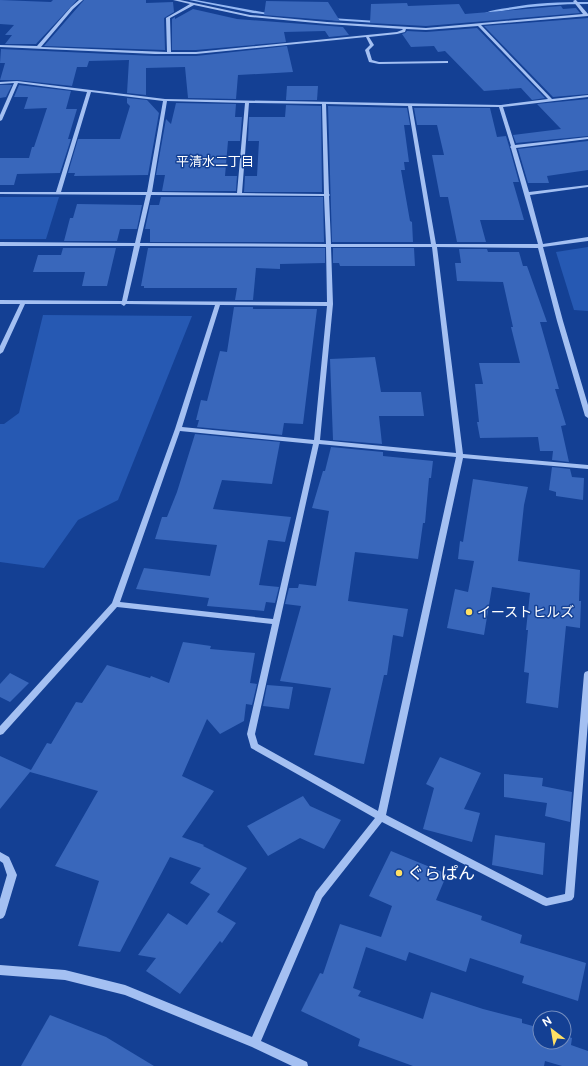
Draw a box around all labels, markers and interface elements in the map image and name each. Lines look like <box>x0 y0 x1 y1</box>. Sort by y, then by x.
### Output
district label: 平清水二丁目 <box>176 154 254 169</box>
place label: イーストヒルズ <box>477 604 574 620</box>
marker: イーストヒルズ <box>464 607 474 617</box>
place label: ぐらぱん <box>407 863 475 883</box>
marker: ぐらぱん <box>394 868 404 878</box>
north arrow <box>532 1010 572 1050</box>
text: N <box>540 1014 554 1029</box>

